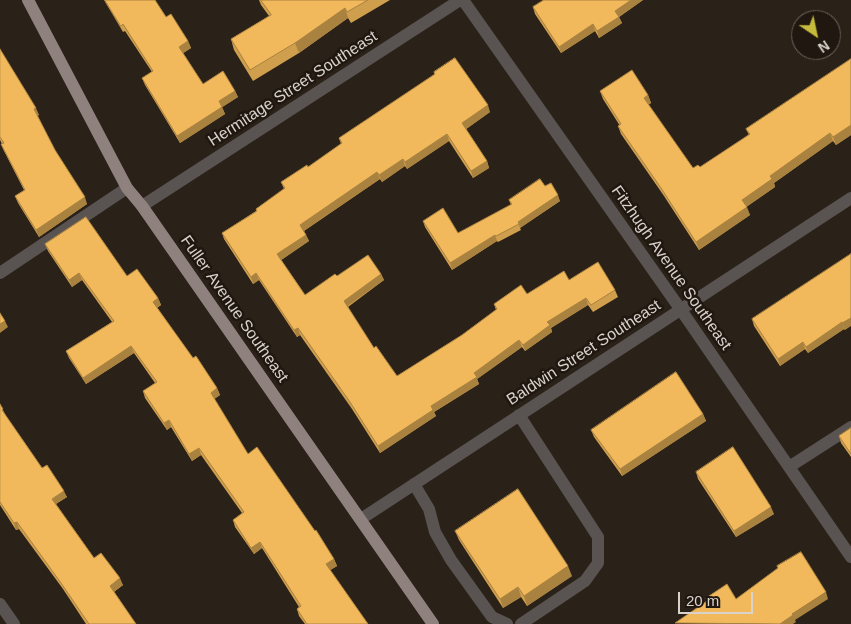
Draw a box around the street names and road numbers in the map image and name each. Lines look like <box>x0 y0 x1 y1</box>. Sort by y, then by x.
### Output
street label: Hermitage Street Southeast <box>205 27 381 151</box>
street label: Fitzhugh Avenue Southeast <box>607 182 735 354</box>
street label: Fuller Avenue Southeast <box>176 232 292 386</box>
street label: Baldwin Street Southeast <box>503 296 665 410</box>

